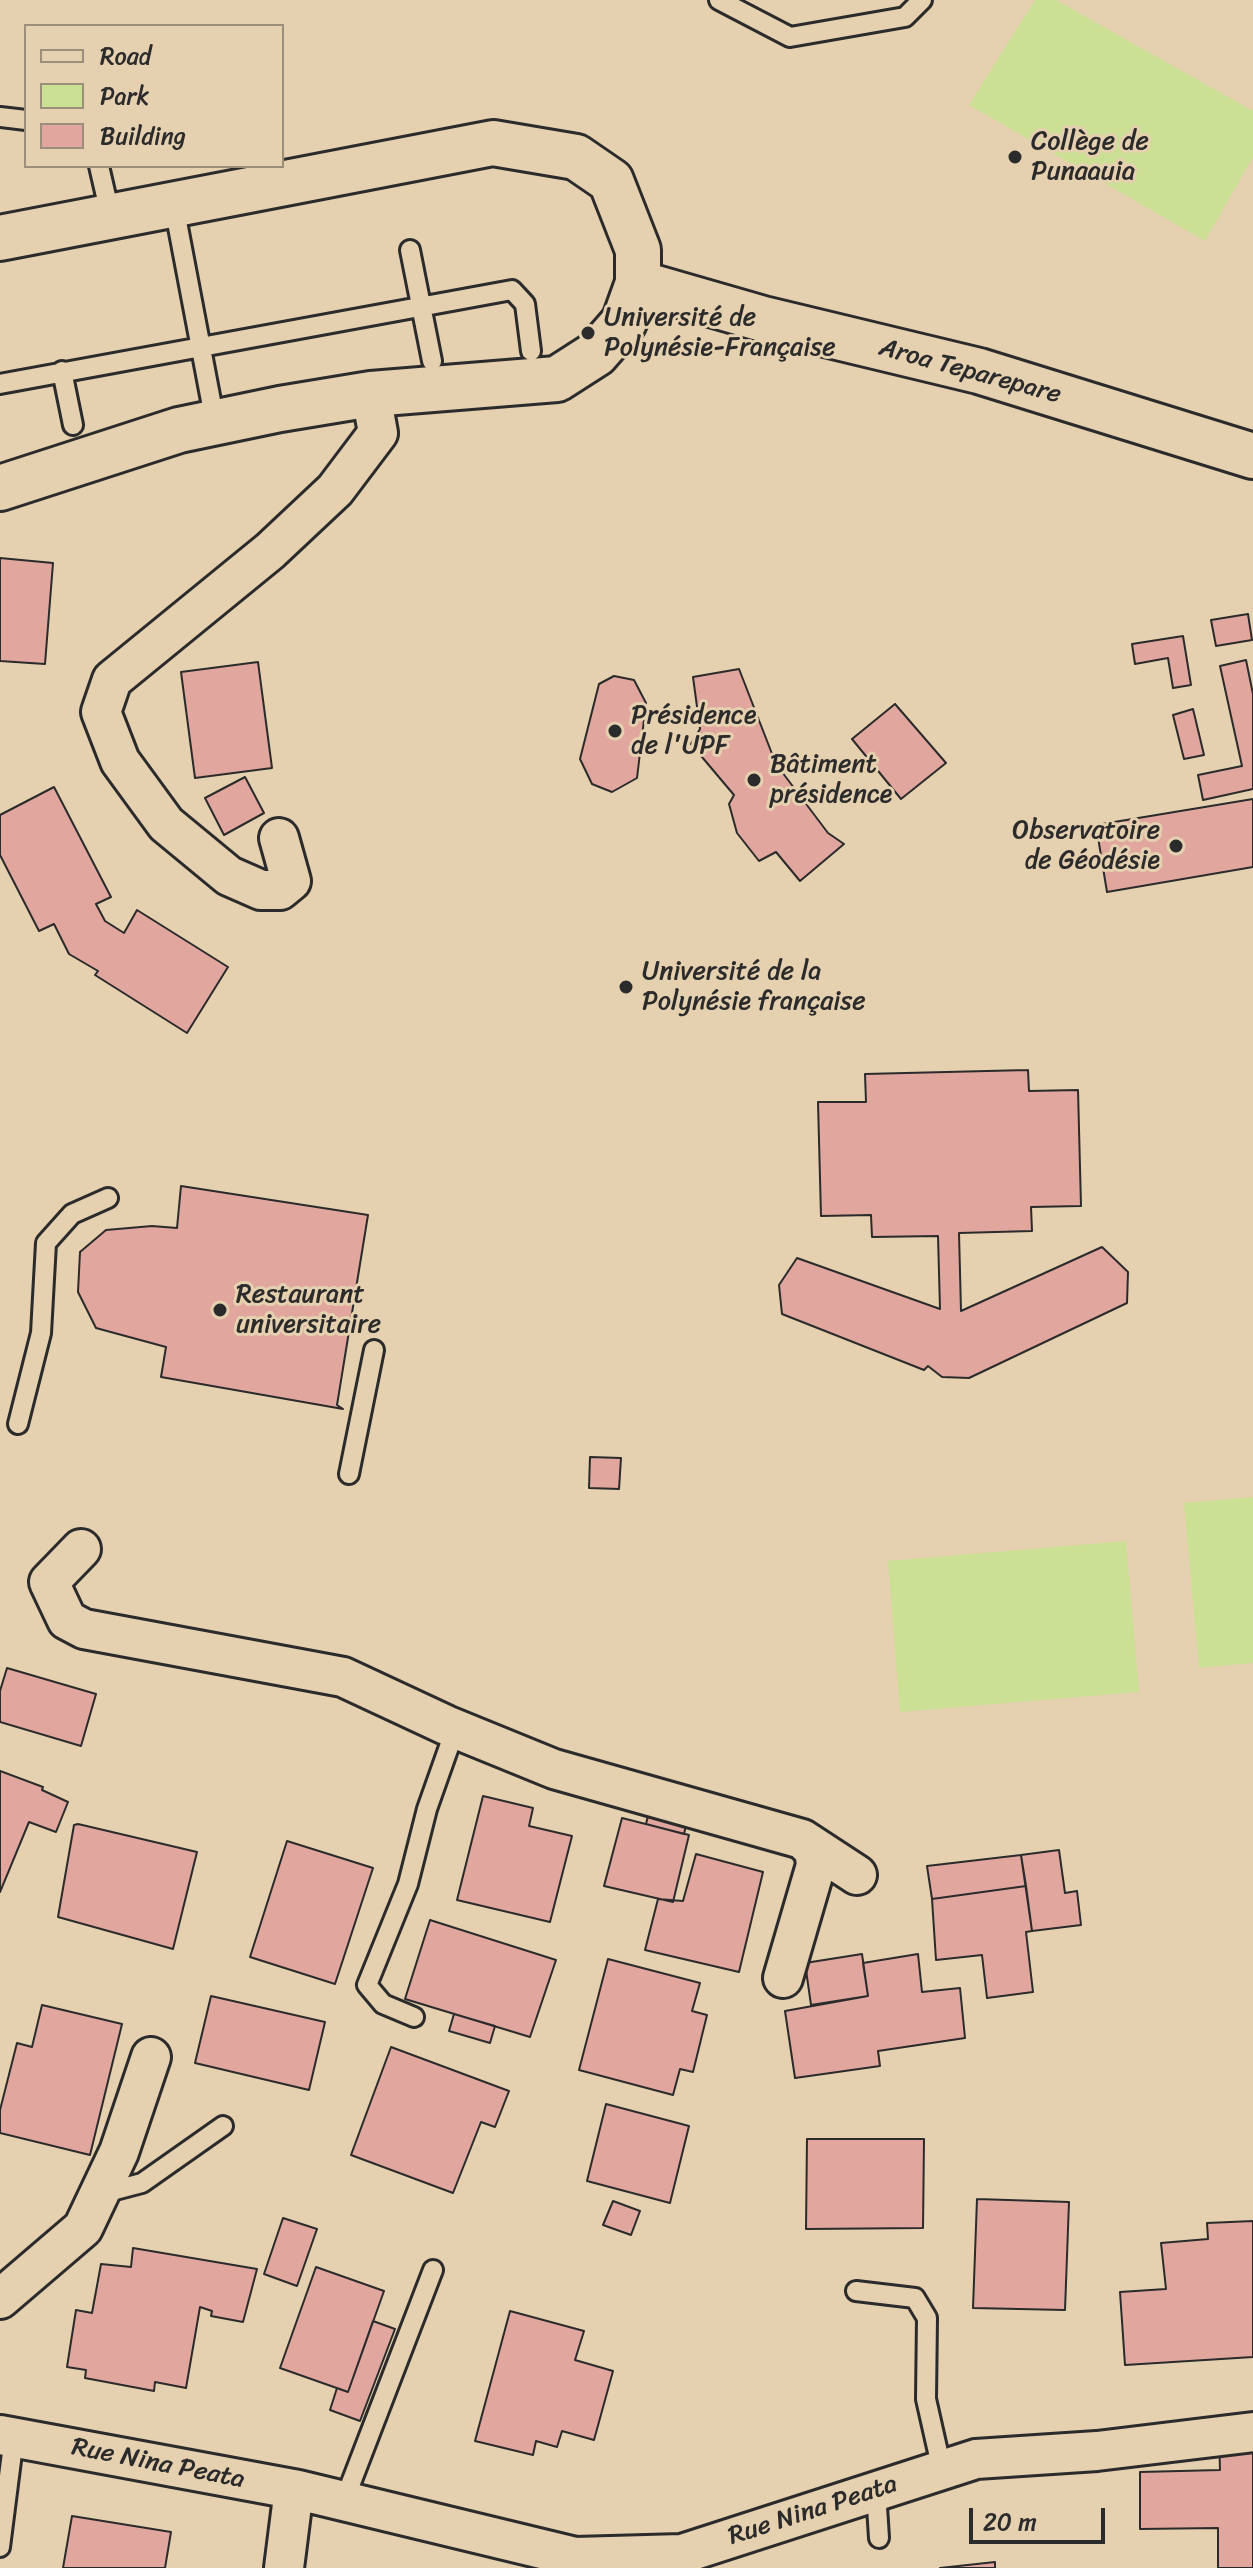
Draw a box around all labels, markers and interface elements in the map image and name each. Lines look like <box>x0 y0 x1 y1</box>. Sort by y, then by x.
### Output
legend <box>24 24 284 168</box>
text: Road <box>100 35 151 77</box>
text: Park <box>100 75 149 117</box>
text: Building <box>100 115 186 157</box>
place label: Collège de Punaauia <box>1031 126 1149 188</box>
marker: Collège de Punaauia <box>1006 148 1024 166</box>
place label: Université de Polynésie-Française <box>604 302 836 364</box>
marker: Université de Polynésie-Française <box>579 324 597 342</box>
street label: Aroa Teparepare <box>876 333 1064 411</box>
place label: Présidence de l'UPF <box>631 700 757 762</box>
marker: Présidence de l'UPF <box>606 722 624 740</box>
place label: Bâtiment présidence <box>770 749 892 810</box>
marker: Bâtiment présidence <box>745 771 763 789</box>
place label: Observatoire de Géodésie <box>1012 815 1160 876</box>
marker: Observatoire de Géodésie <box>1167 837 1185 855</box>
place label: Université de la Polynésie française <box>642 956 866 1018</box>
marker: Université de la Polynésie française <box>617 978 635 996</box>
place label: Restaurant universitaire <box>236 1279 381 1340</box>
marker: Restaurant universitaire <box>211 1301 229 1319</box>
street label: Rue Nina Peata <box>69 2432 247 2496</box>
street label: Rue Nina Peata <box>725 2469 901 2553</box>
scale bar <box>973 2492 1109 2542</box>
text: 20 m <box>983 2501 1037 2543</box>

